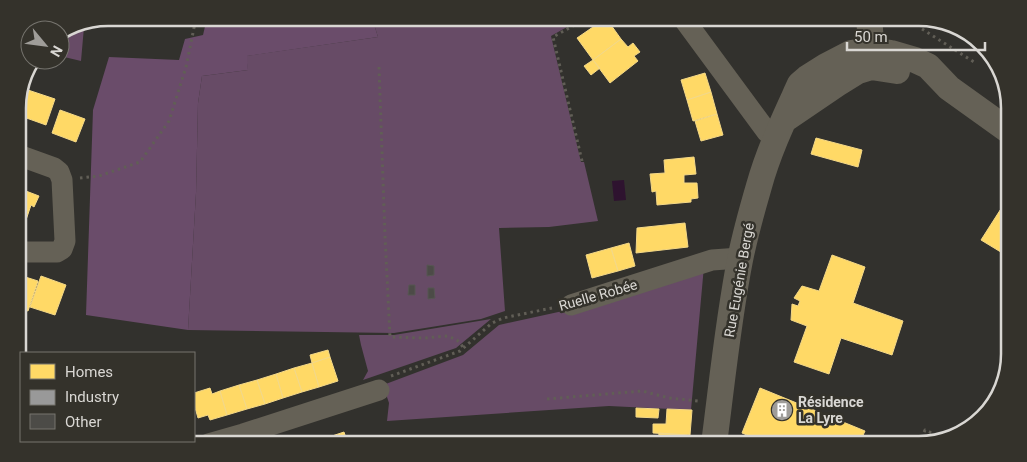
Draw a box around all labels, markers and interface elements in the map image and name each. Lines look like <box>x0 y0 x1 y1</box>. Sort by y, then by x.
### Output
north arrow <box>20 20 70 70</box>
scale bar <box>847 20 984 52</box>
text: 50 m <box>854 28 888 46</box>
text: N <box>47 43 66 60</box>
street label: Rue Eugénie Bergé <box>721 221 757 339</box>
street label: Ruelle Robée <box>557 276 639 314</box>
legend <box>20 352 195 442</box>
text: Homes <box>65 363 113 381</box>
text: Industry <box>65 388 119 406</box>
place label: Résidence La Lyre <box>798 394 864 426</box>
building icon: Résidence La Lyre <box>770 398 794 422</box>
text: Other <box>65 413 102 431</box>

